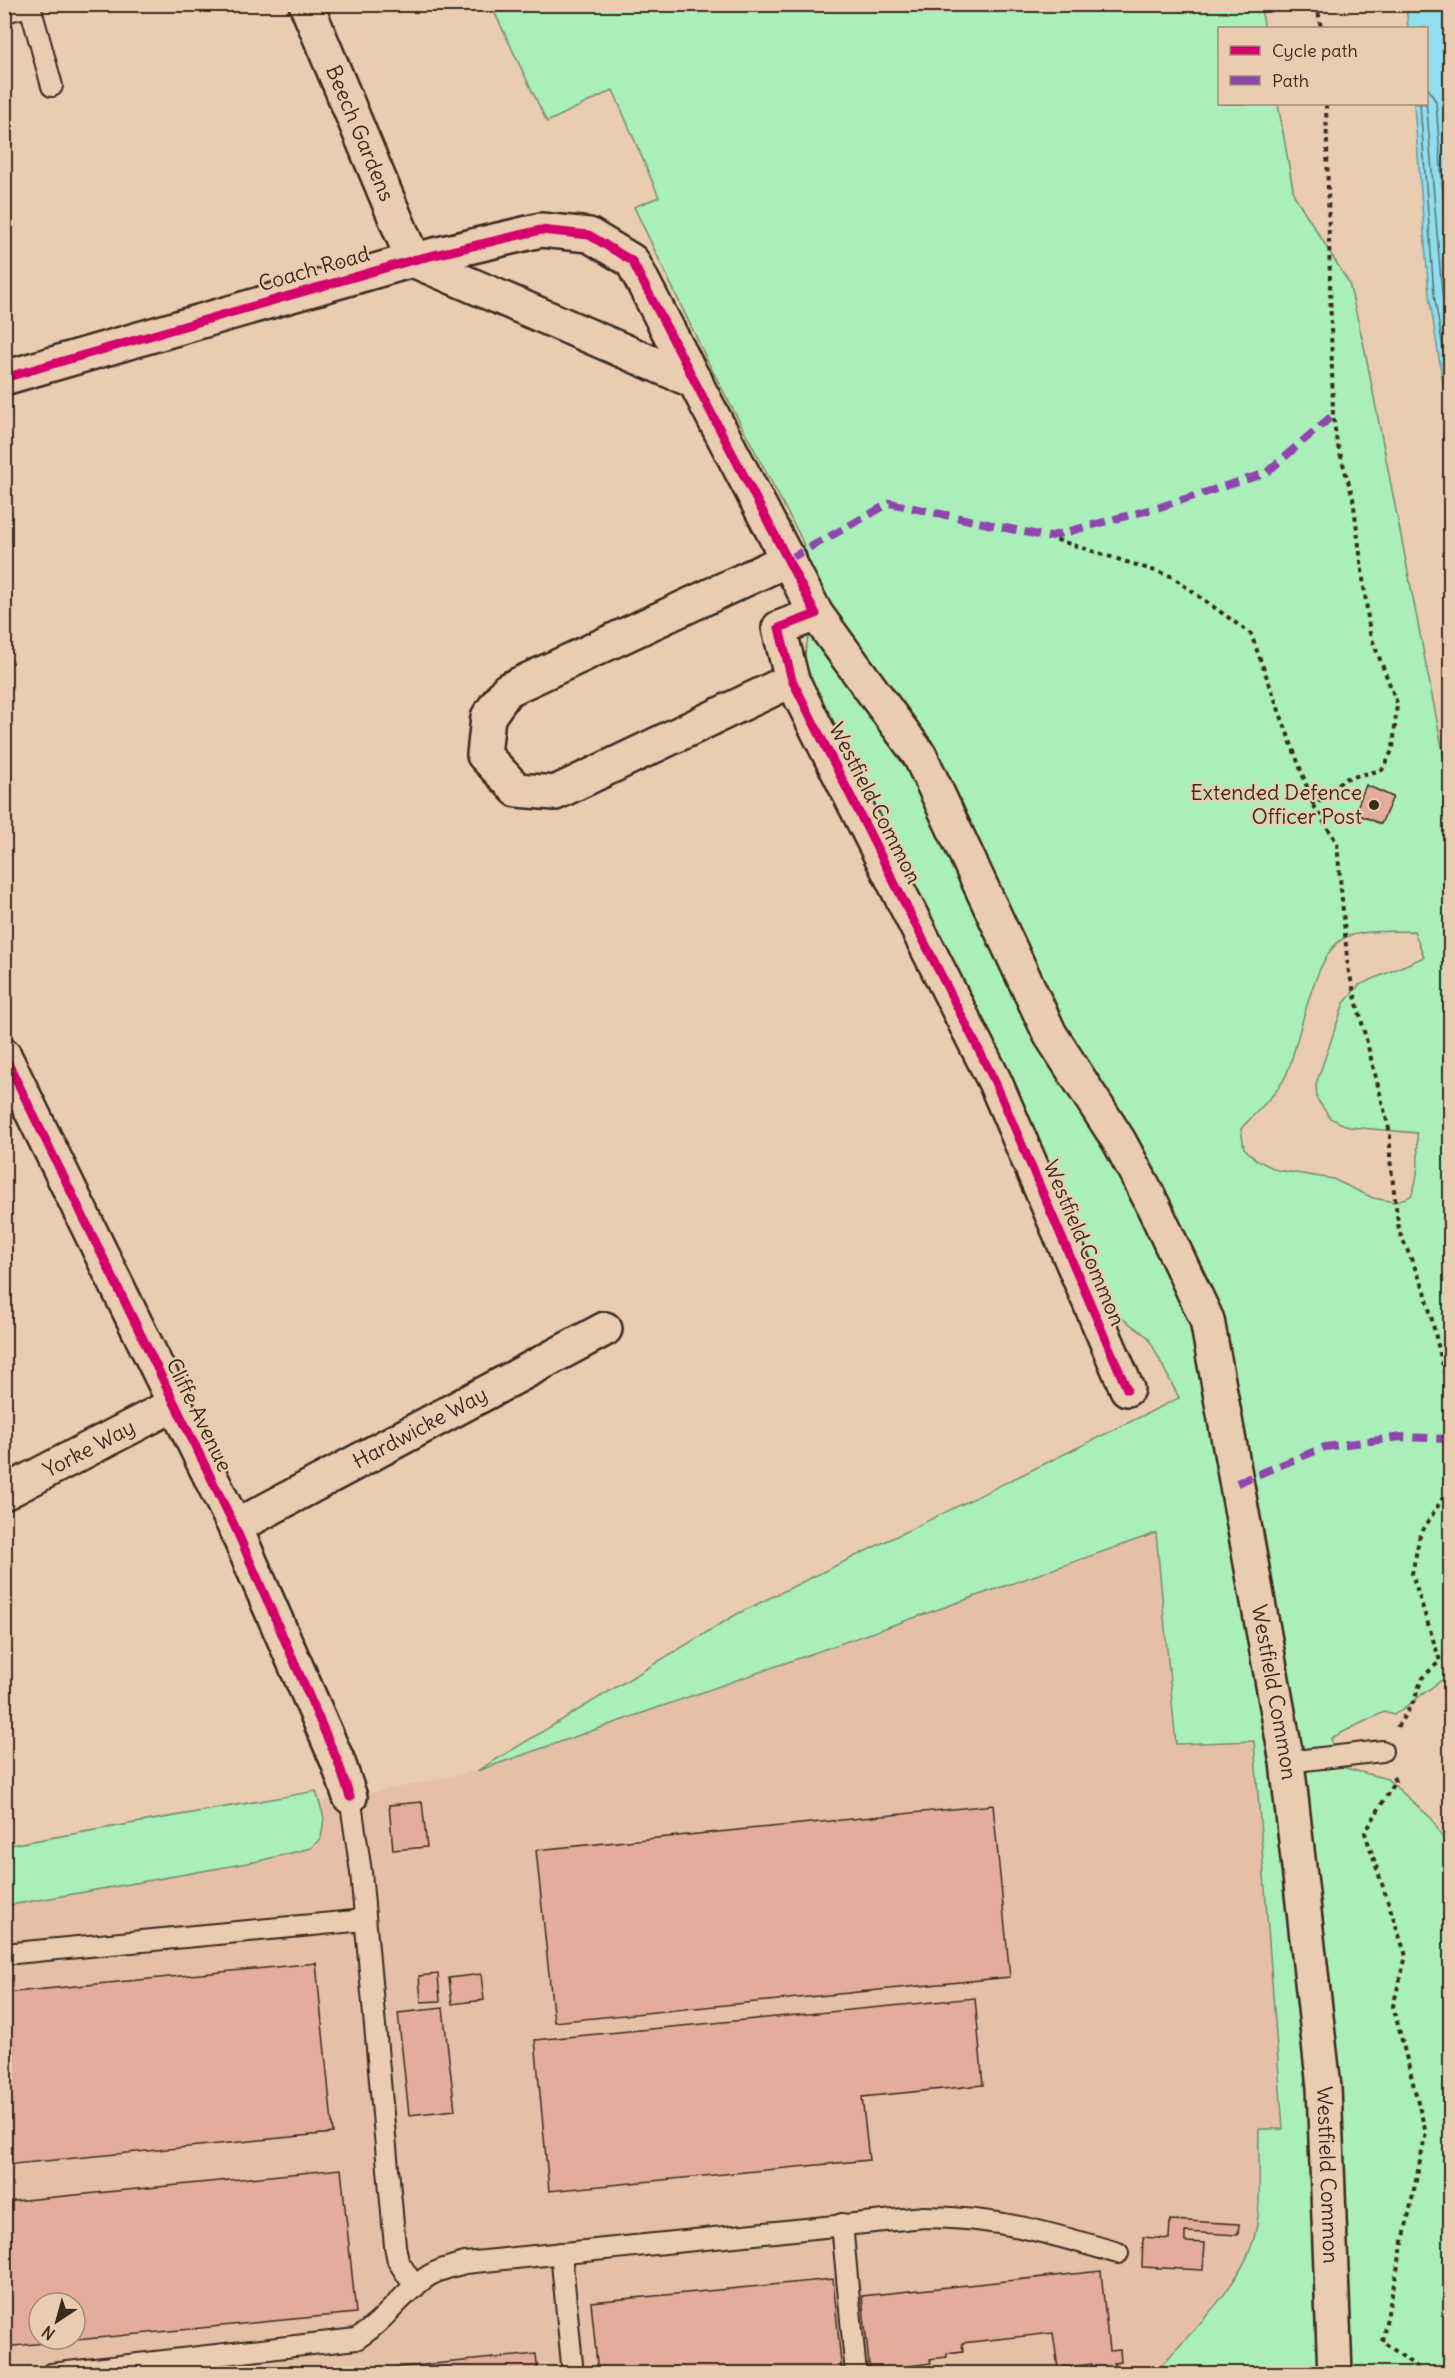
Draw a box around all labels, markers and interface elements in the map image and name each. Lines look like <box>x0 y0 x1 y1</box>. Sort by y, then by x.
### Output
legend <box>1218 27 1428 105</box>
text: Cycle path <box>1272 39 1358 62</box>
street label: Beech Gardens <box>320 61 401 205</box>
text: Path <box>1272 69 1309 92</box>
street label: Coach Road <box>255 240 373 297</box>
street label: Westfield Common <box>823 718 928 888</box>
place label: Extended Defence Officer Post <box>1191 779 1362 830</box>
marker: Extended Defence Officer Post <box>1367 798 1381 812</box>
street label: Westfield Common <box>1037 1156 1132 1330</box>
street label: Cliffe Avenue <box>160 1354 239 1476</box>
street label: Hardwicke Way <box>348 1380 492 1474</box>
street label: Yorke Way <box>38 1413 139 1483</box>
street label: Westfield Common <box>1246 1602 1303 1781</box>
street label: Westfield Common <box>1311 2086 1345 2264</box>
north arrow <box>27 2291 87 2351</box>
text: N <box>38 2322 59 2344</box>

